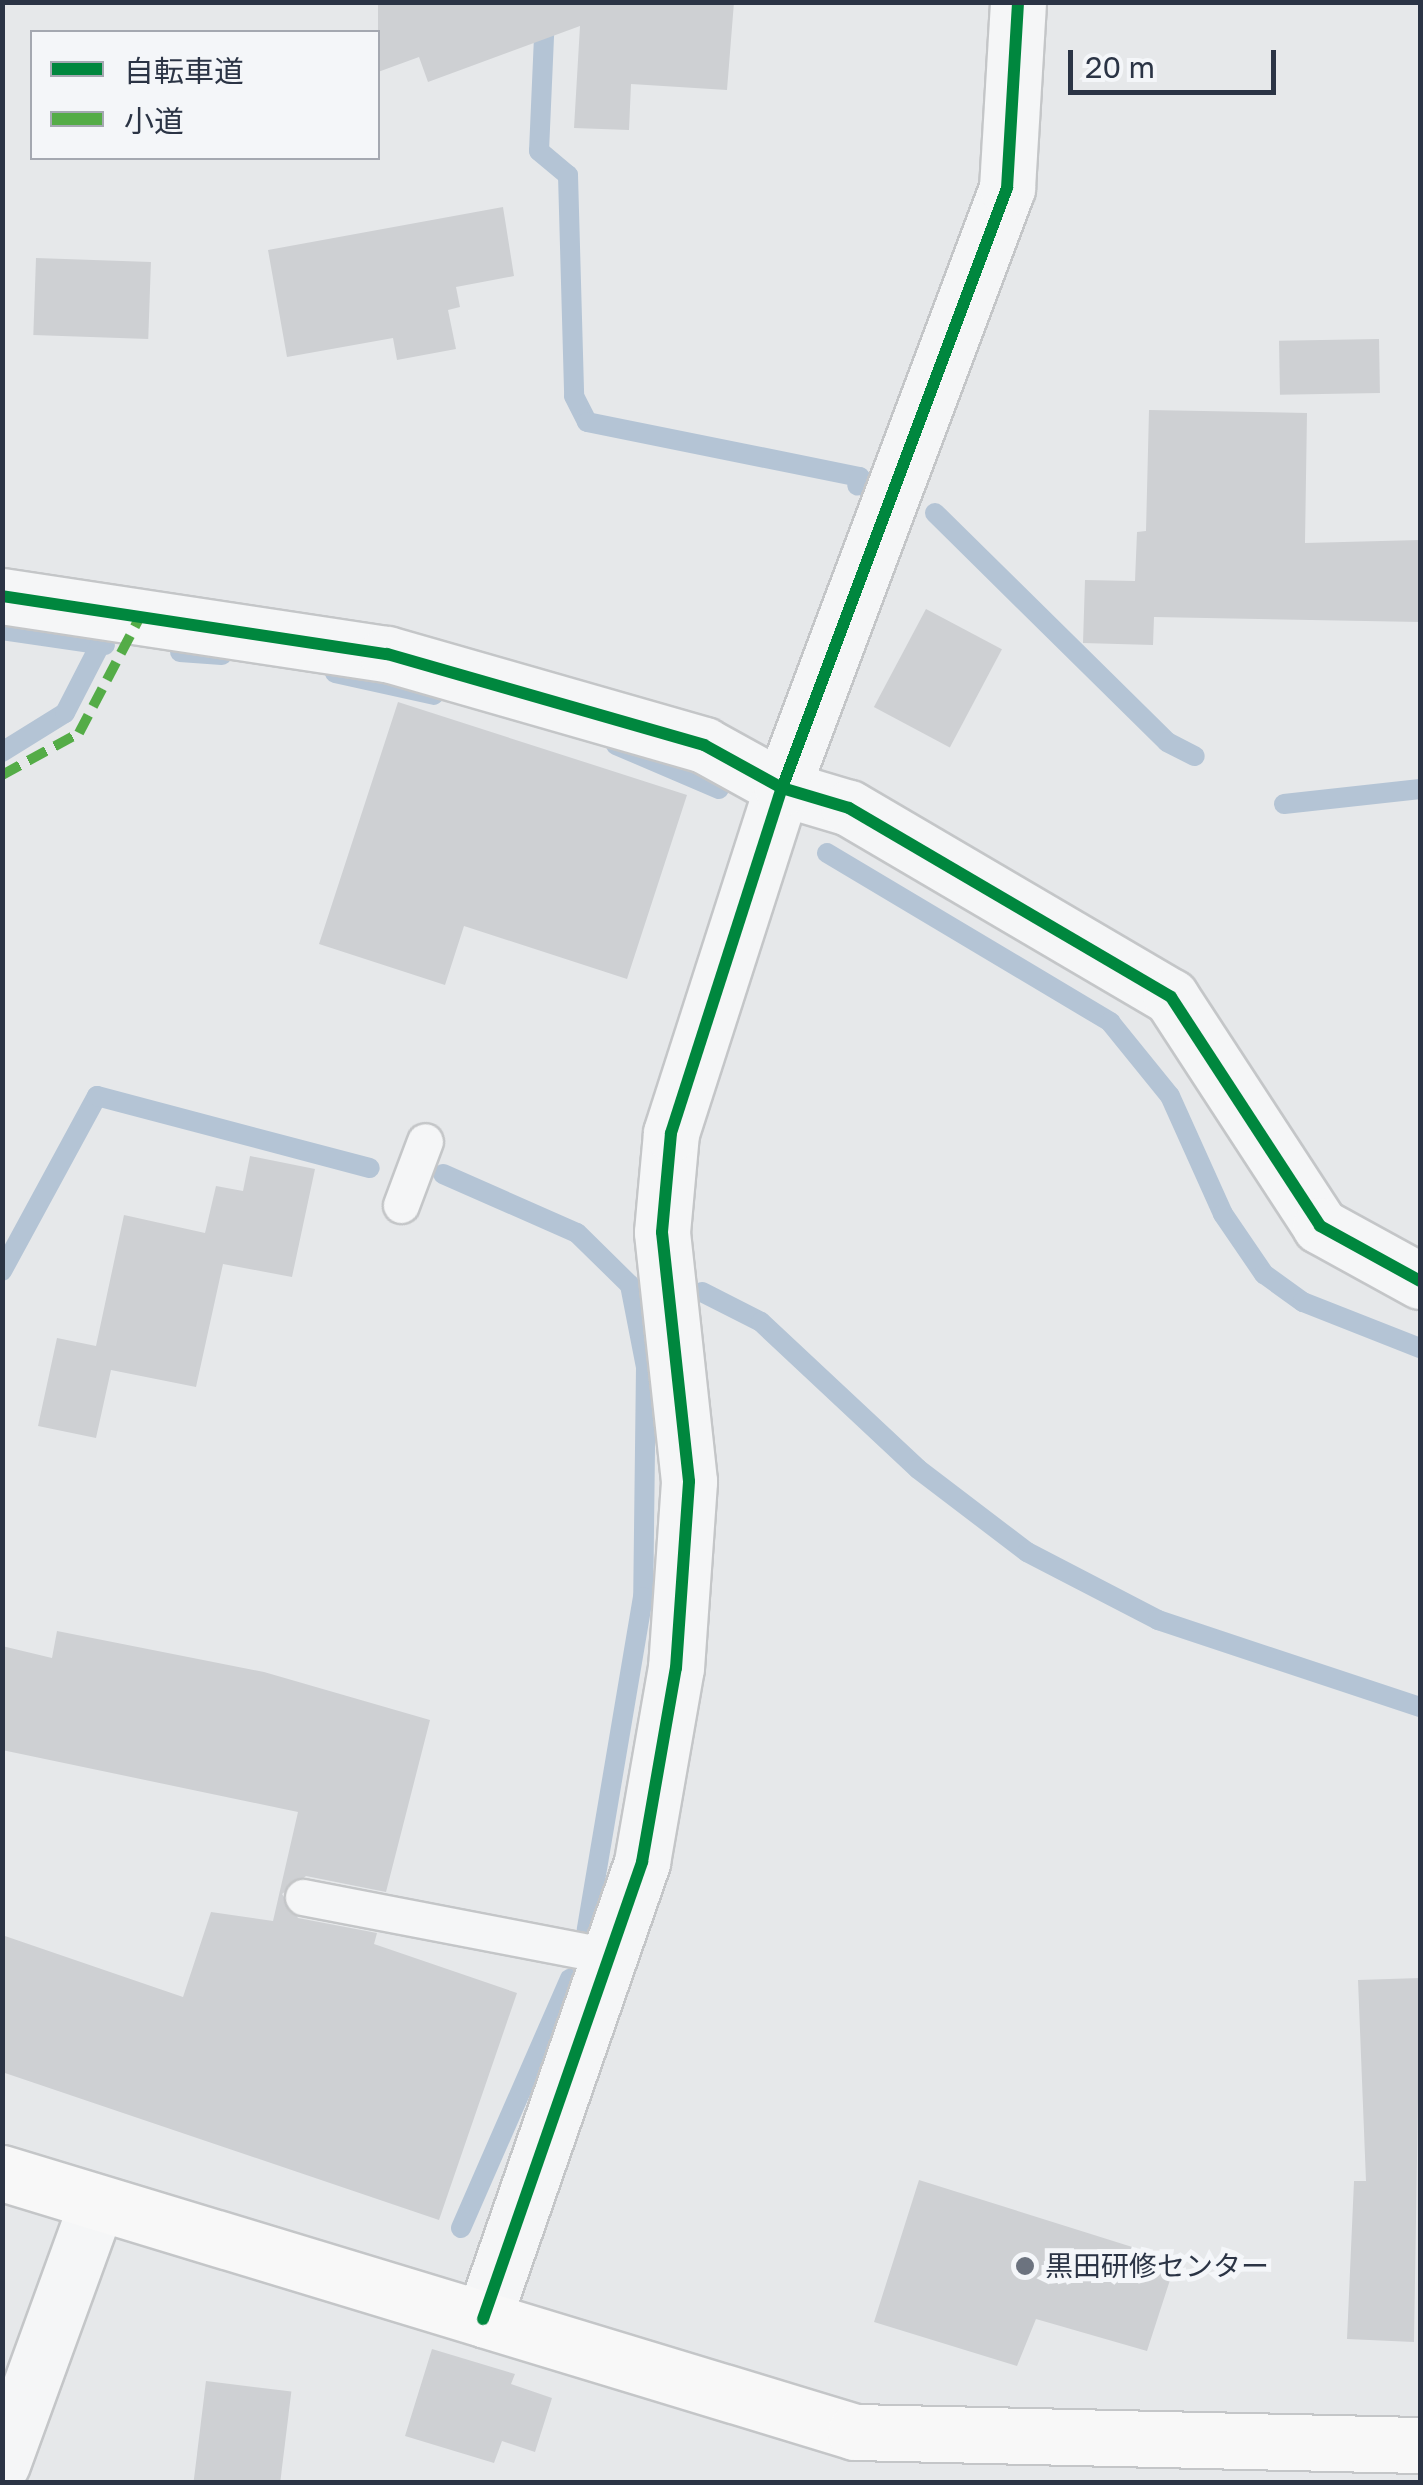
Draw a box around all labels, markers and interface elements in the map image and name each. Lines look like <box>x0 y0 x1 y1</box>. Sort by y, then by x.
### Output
legend <box>30 30 380 160</box>
scale bar <box>1073 30 1280 92</box>
text: 20 m <box>1085 49 1155 85</box>
text: 自転車道 <box>124 53 244 89</box>
text: 小道 <box>124 103 184 139</box>
place label: 黒田研修センター <box>1045 2249 1269 2283</box>
marker: 黒田研修センター <box>1014 2255 1036 2277</box>

